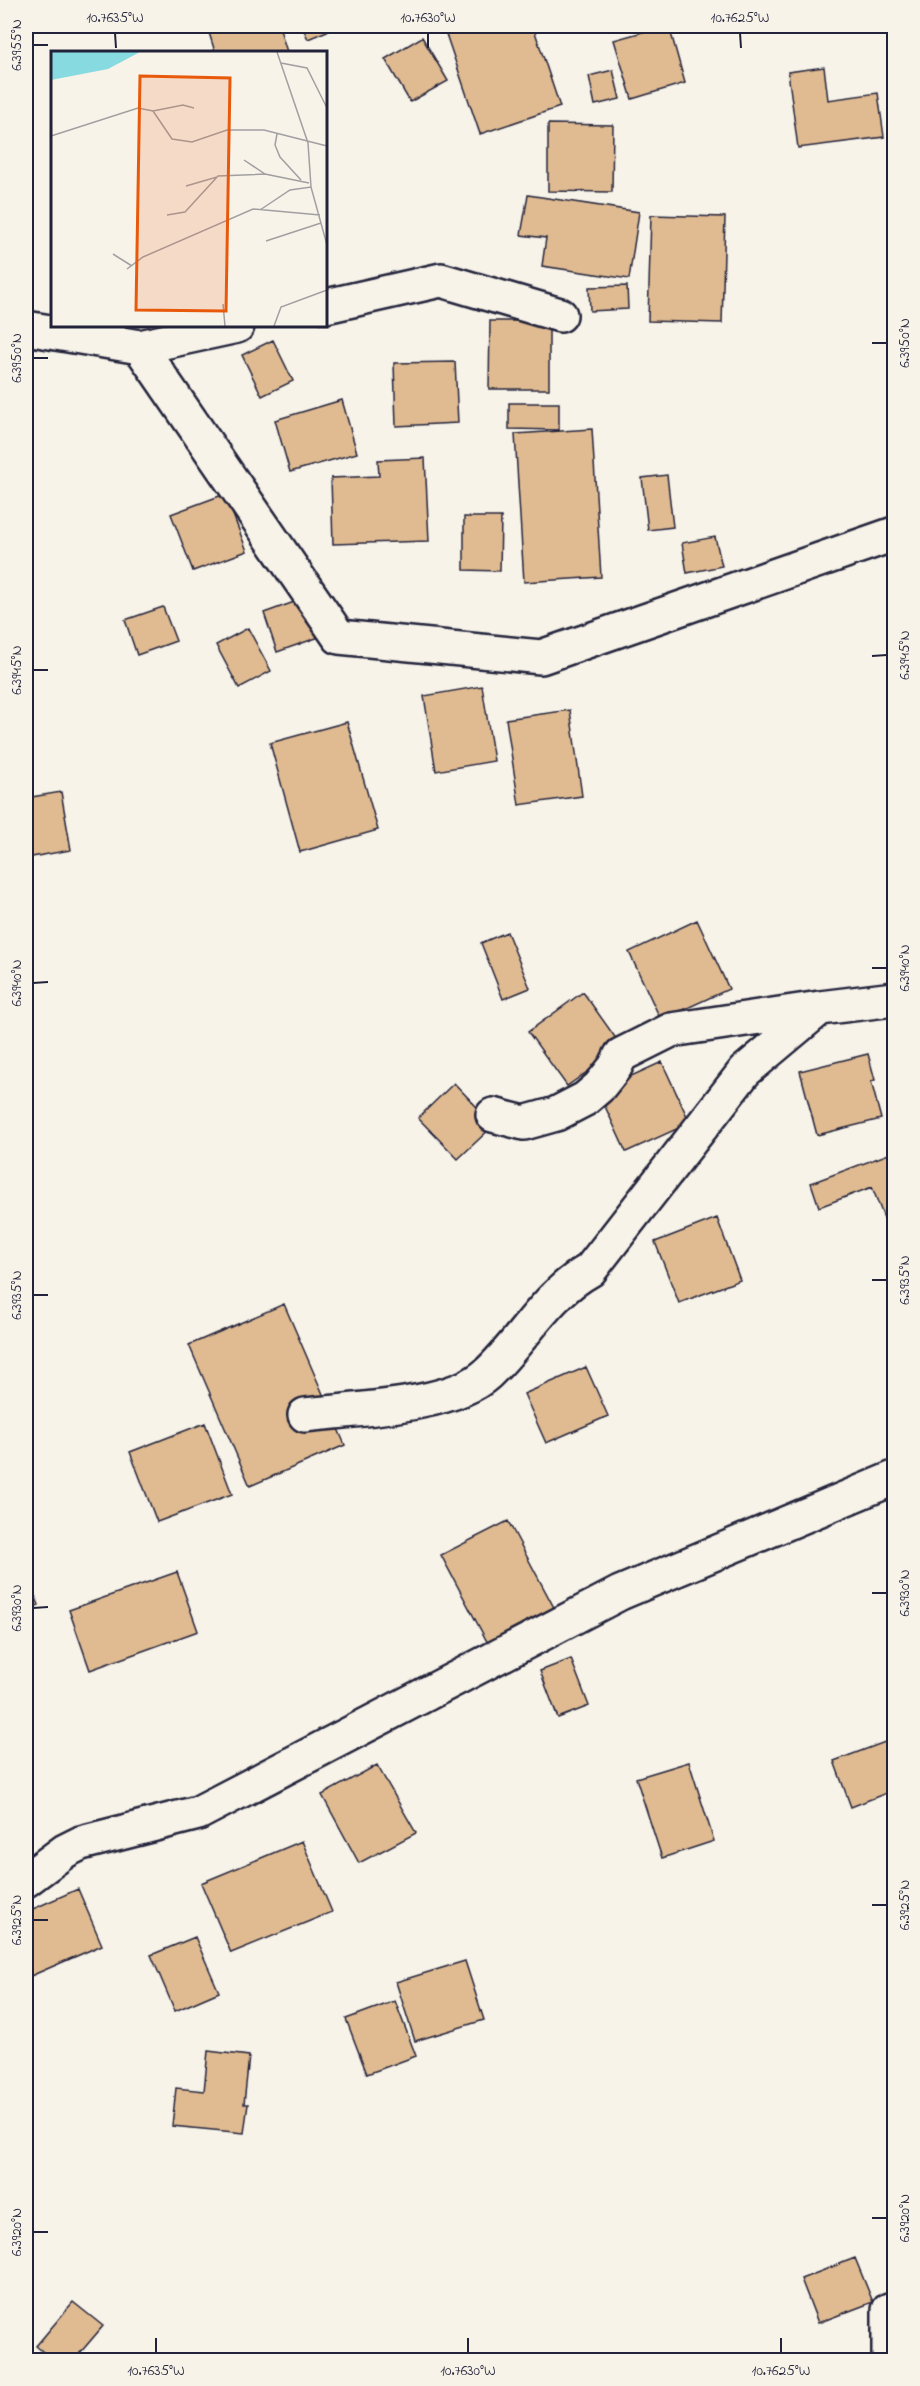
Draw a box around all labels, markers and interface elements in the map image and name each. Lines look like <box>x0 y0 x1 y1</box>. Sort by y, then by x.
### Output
text: 10.7635°W <box>86 7 144 29</box>
text: 10.7630°W <box>400 7 456 29</box>
text: 10.7625°W <box>711 7 769 29</box>
text: 6.3955°N <box>6 19 28 71</box>
inset map <box>51 51 327 327</box>
text: 6.3950°N <box>894 318 916 368</box>
text: 6.3950°N <box>6 333 28 383</box>
text: 6.3945°N <box>894 630 916 680</box>
text: 6.3945°N <box>6 645 28 695</box>
text: 6.3940°N <box>894 944 916 992</box>
text: 6.3940°N <box>6 959 28 1007</box>
text: 6.3935°N <box>894 1255 916 1305</box>
text: 6.3935°N <box>6 1270 28 1320</box>
text: 6.3930°N <box>894 1569 916 1617</box>
text: 6.3930°N <box>6 1584 28 1632</box>
text: 6.3925°N <box>894 1880 916 1930</box>
text: 6.3925°N <box>6 1895 28 1945</box>
text: 6.3920°N <box>894 2194 916 2242</box>
text: 6.3920°N <box>6 2208 28 2256</box>
text: 10.7635°W <box>127 2360 185 2382</box>
text: 10.7630°W <box>440 2360 496 2382</box>
text: 10.7625°W <box>752 2360 810 2382</box>

